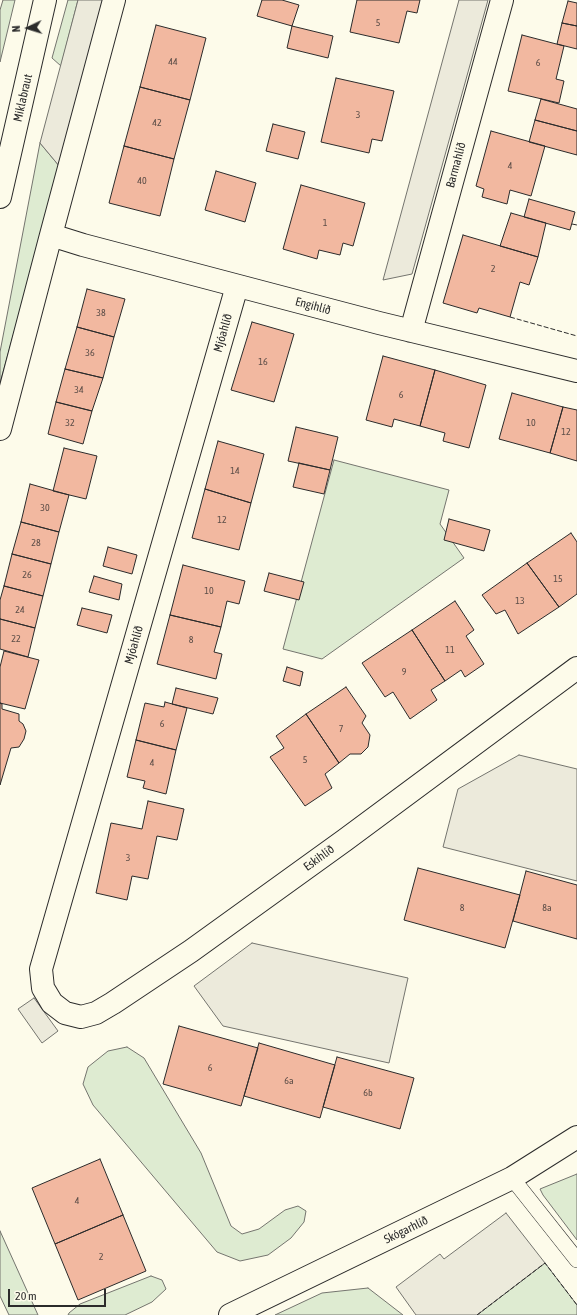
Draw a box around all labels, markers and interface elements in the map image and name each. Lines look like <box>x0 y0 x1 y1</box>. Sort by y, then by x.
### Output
north arrow <box>8 8 48 48</box>
house number: 5 <box>376 17 380 29</box>
text: N <box>10 25 22 32</box>
house number: 44 <box>168 56 178 68</box>
house number: 6 <box>536 57 540 69</box>
street label: Miklabraut <box>11 73 35 123</box>
house number: 3 <box>356 109 360 121</box>
house number: 42 <box>152 117 162 129</box>
street label: Barmahlíð <box>443 141 469 189</box>
house number: 4 <box>508 160 512 172</box>
house number: 40 <box>137 175 147 187</box>
house number: 1 <box>323 217 327 229</box>
house number: 2 <box>491 263 495 275</box>
street label: Engihlíð <box>294 294 332 318</box>
house number: 38 <box>96 307 106 319</box>
street label: Mjóahlíð <box>211 312 235 354</box>
house number: 36 <box>85 347 95 359</box>
house number: 16 <box>258 356 268 368</box>
house number: 34 <box>74 384 84 396</box>
house number: 6 <box>399 389 403 401</box>
house number: 32 <box>65 417 75 429</box>
house number: 10 <box>526 417 536 429</box>
house number: 12 <box>561 426 571 438</box>
house number: 14 <box>230 465 240 477</box>
house number: 30 <box>40 502 50 514</box>
house number: 12 <box>217 514 227 526</box>
house number: 28 <box>31 537 41 549</box>
house number: 26 <box>22 569 32 581</box>
house number: 15 <box>553 573 563 585</box>
house number: 10 <box>204 585 214 597</box>
house number: 13 <box>515 595 525 607</box>
house number: 24 <box>15 604 25 616</box>
street label: Mjóahlíð <box>122 624 146 666</box>
house number: 22 <box>11 633 21 645</box>
house number: 8 <box>189 634 193 646</box>
house number: 11 <box>445 644 455 656</box>
house number: 9 <box>402 666 406 678</box>
house number: 6 <box>160 718 164 730</box>
house number: 7 <box>339 723 343 735</box>
house number: 5 <box>303 754 307 766</box>
house number: 4 <box>150 757 154 769</box>
street label: Eskihlíð <box>301 842 337 874</box>
house number: 3 <box>126 852 130 864</box>
house number: 8 <box>460 902 464 914</box>
house number: 8a <box>542 902 552 914</box>
house number: 6 <box>208 1062 212 1074</box>
house number: 6a <box>284 1075 294 1087</box>
house number: 6b <box>363 1087 373 1099</box>
house number: 4 <box>75 1195 79 1207</box>
street label: Skógarhlíð <box>382 1213 430 1247</box>
house number: 2 <box>99 1251 103 1263</box>
scale bar <box>10 1281 108 1307</box>
text: 20 m <box>15 1289 37 1303</box>

